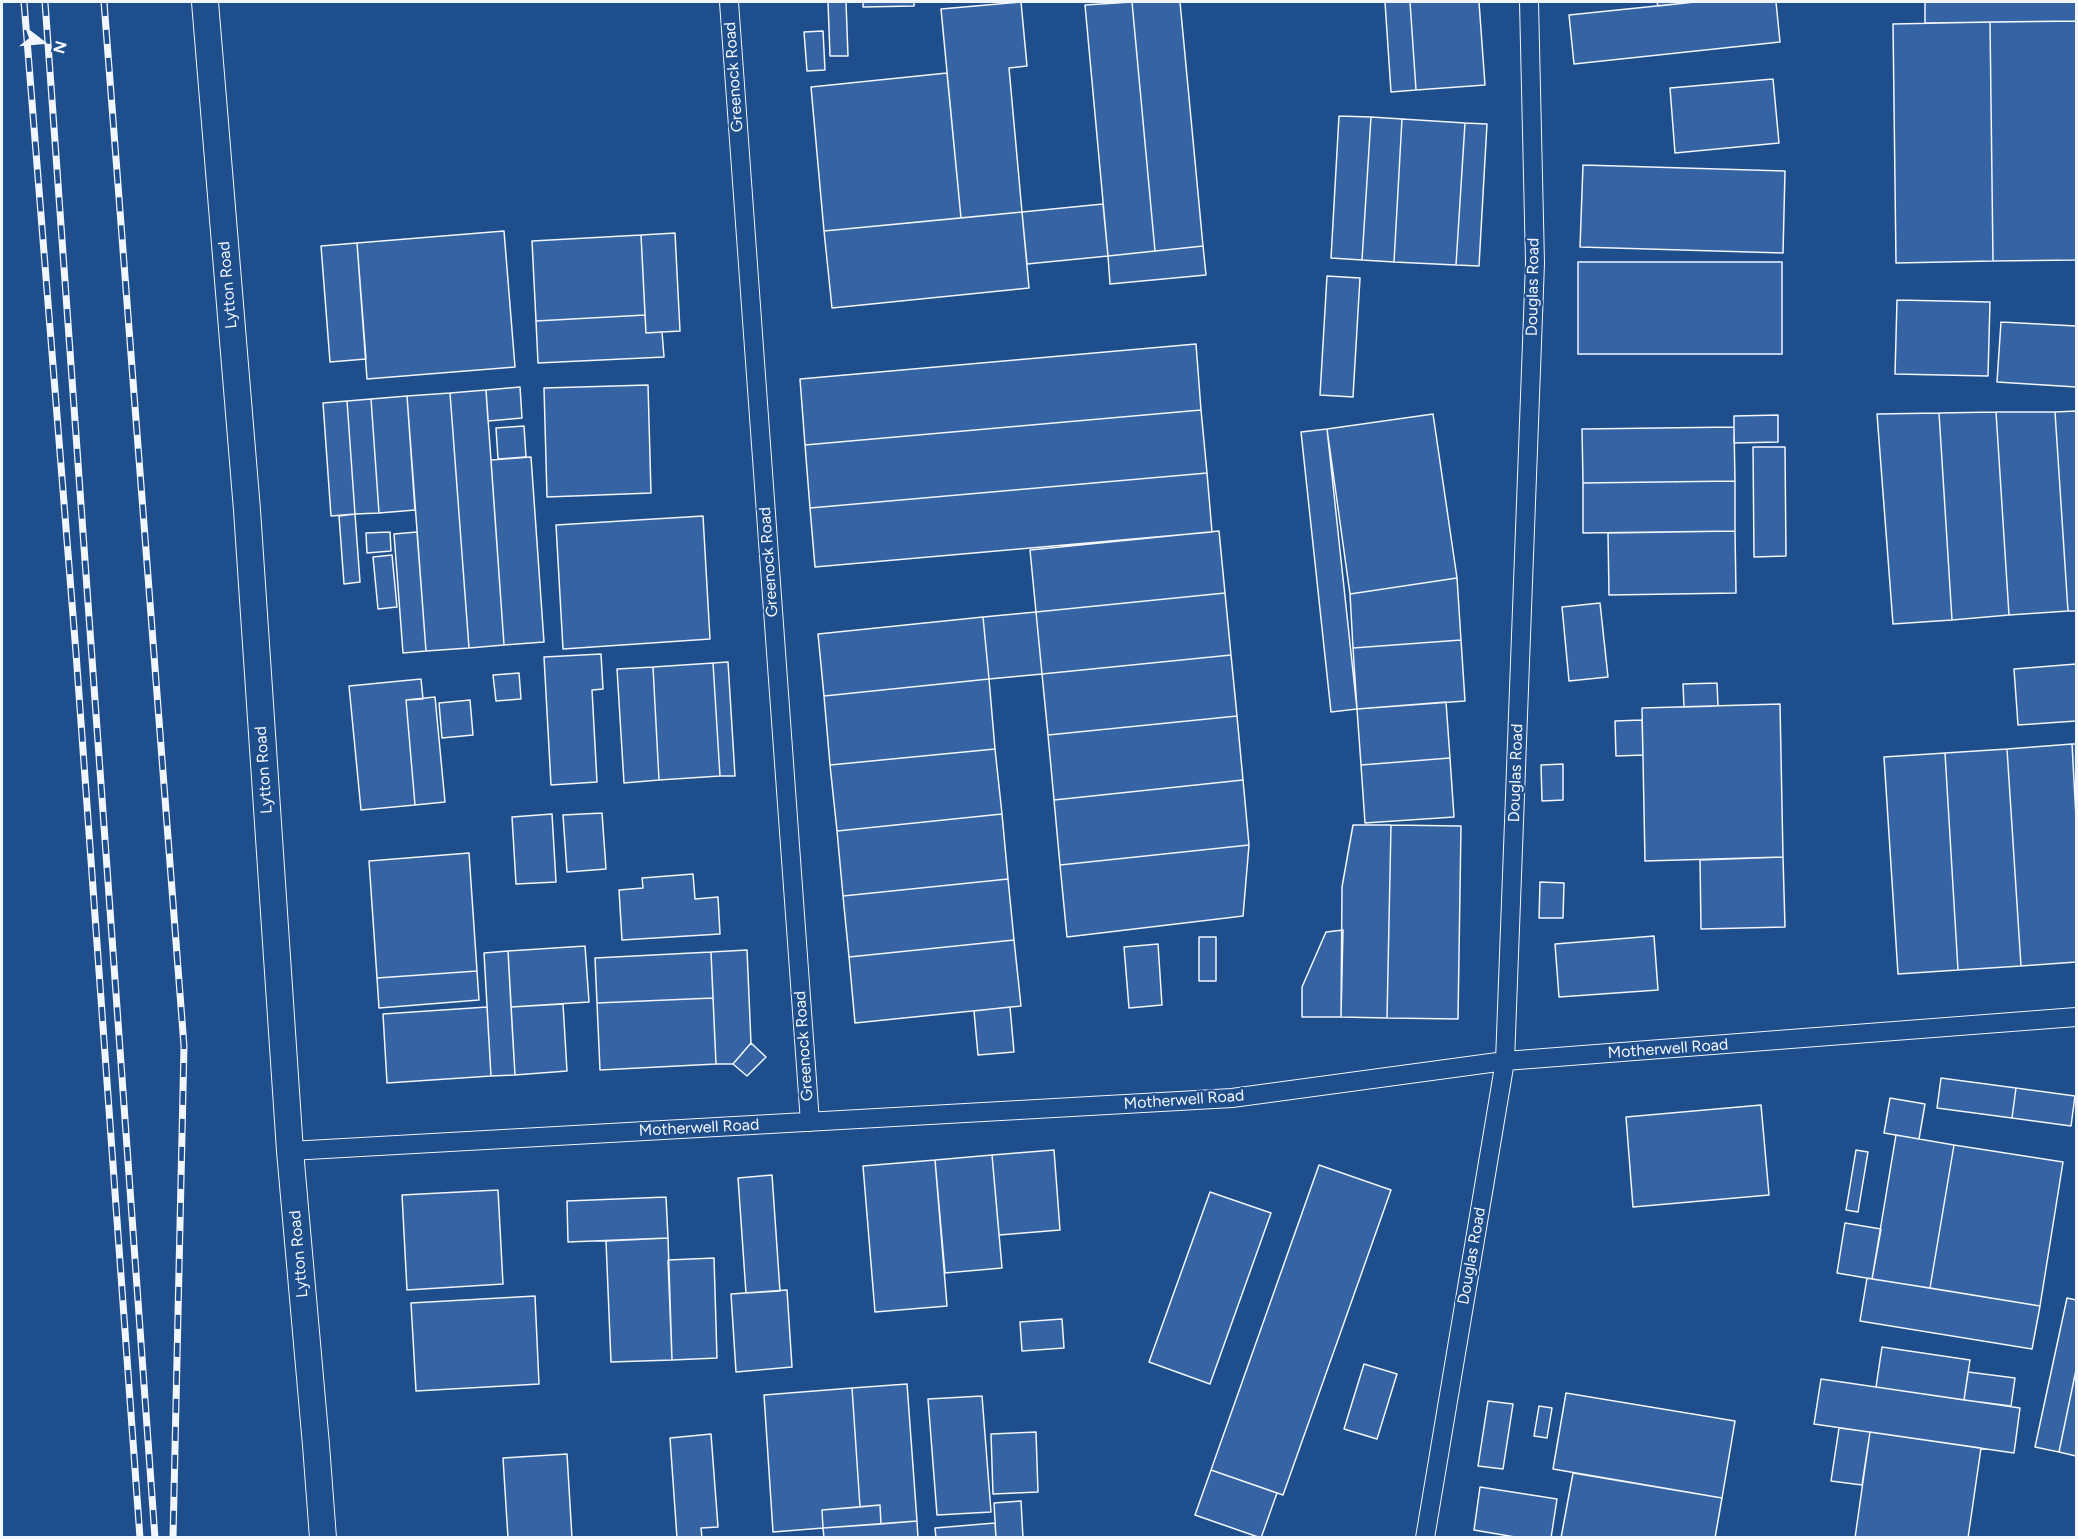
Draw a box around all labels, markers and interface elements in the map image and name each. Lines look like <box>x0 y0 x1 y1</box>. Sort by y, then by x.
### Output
north arrow <box>12 12 72 72</box>
street label: Greenock Road <box>721 21 747 133</box>
text: N <box>49 39 71 56</box>
street label: Douglas Road <box>1523 238 1543 336</box>
street label: Lytton Road <box>215 240 241 330</box>
street label: Greenock Road <box>756 506 782 618</box>
street label: Douglas Road <box>1505 723 1527 823</box>
street label: Lytton Road <box>251 726 277 814</box>
street label: Greenock Road <box>791 990 817 1102</box>
street label: Motherwell Road <box>1607 1035 1729 1063</box>
street label: Motherwell Road <box>1123 1086 1245 1114</box>
street label: Motherwell Road <box>638 1115 760 1141</box>
street label: Douglas Road <box>1454 1206 1490 1306</box>
street label: Lytton Road <box>286 1209 312 1299</box>

